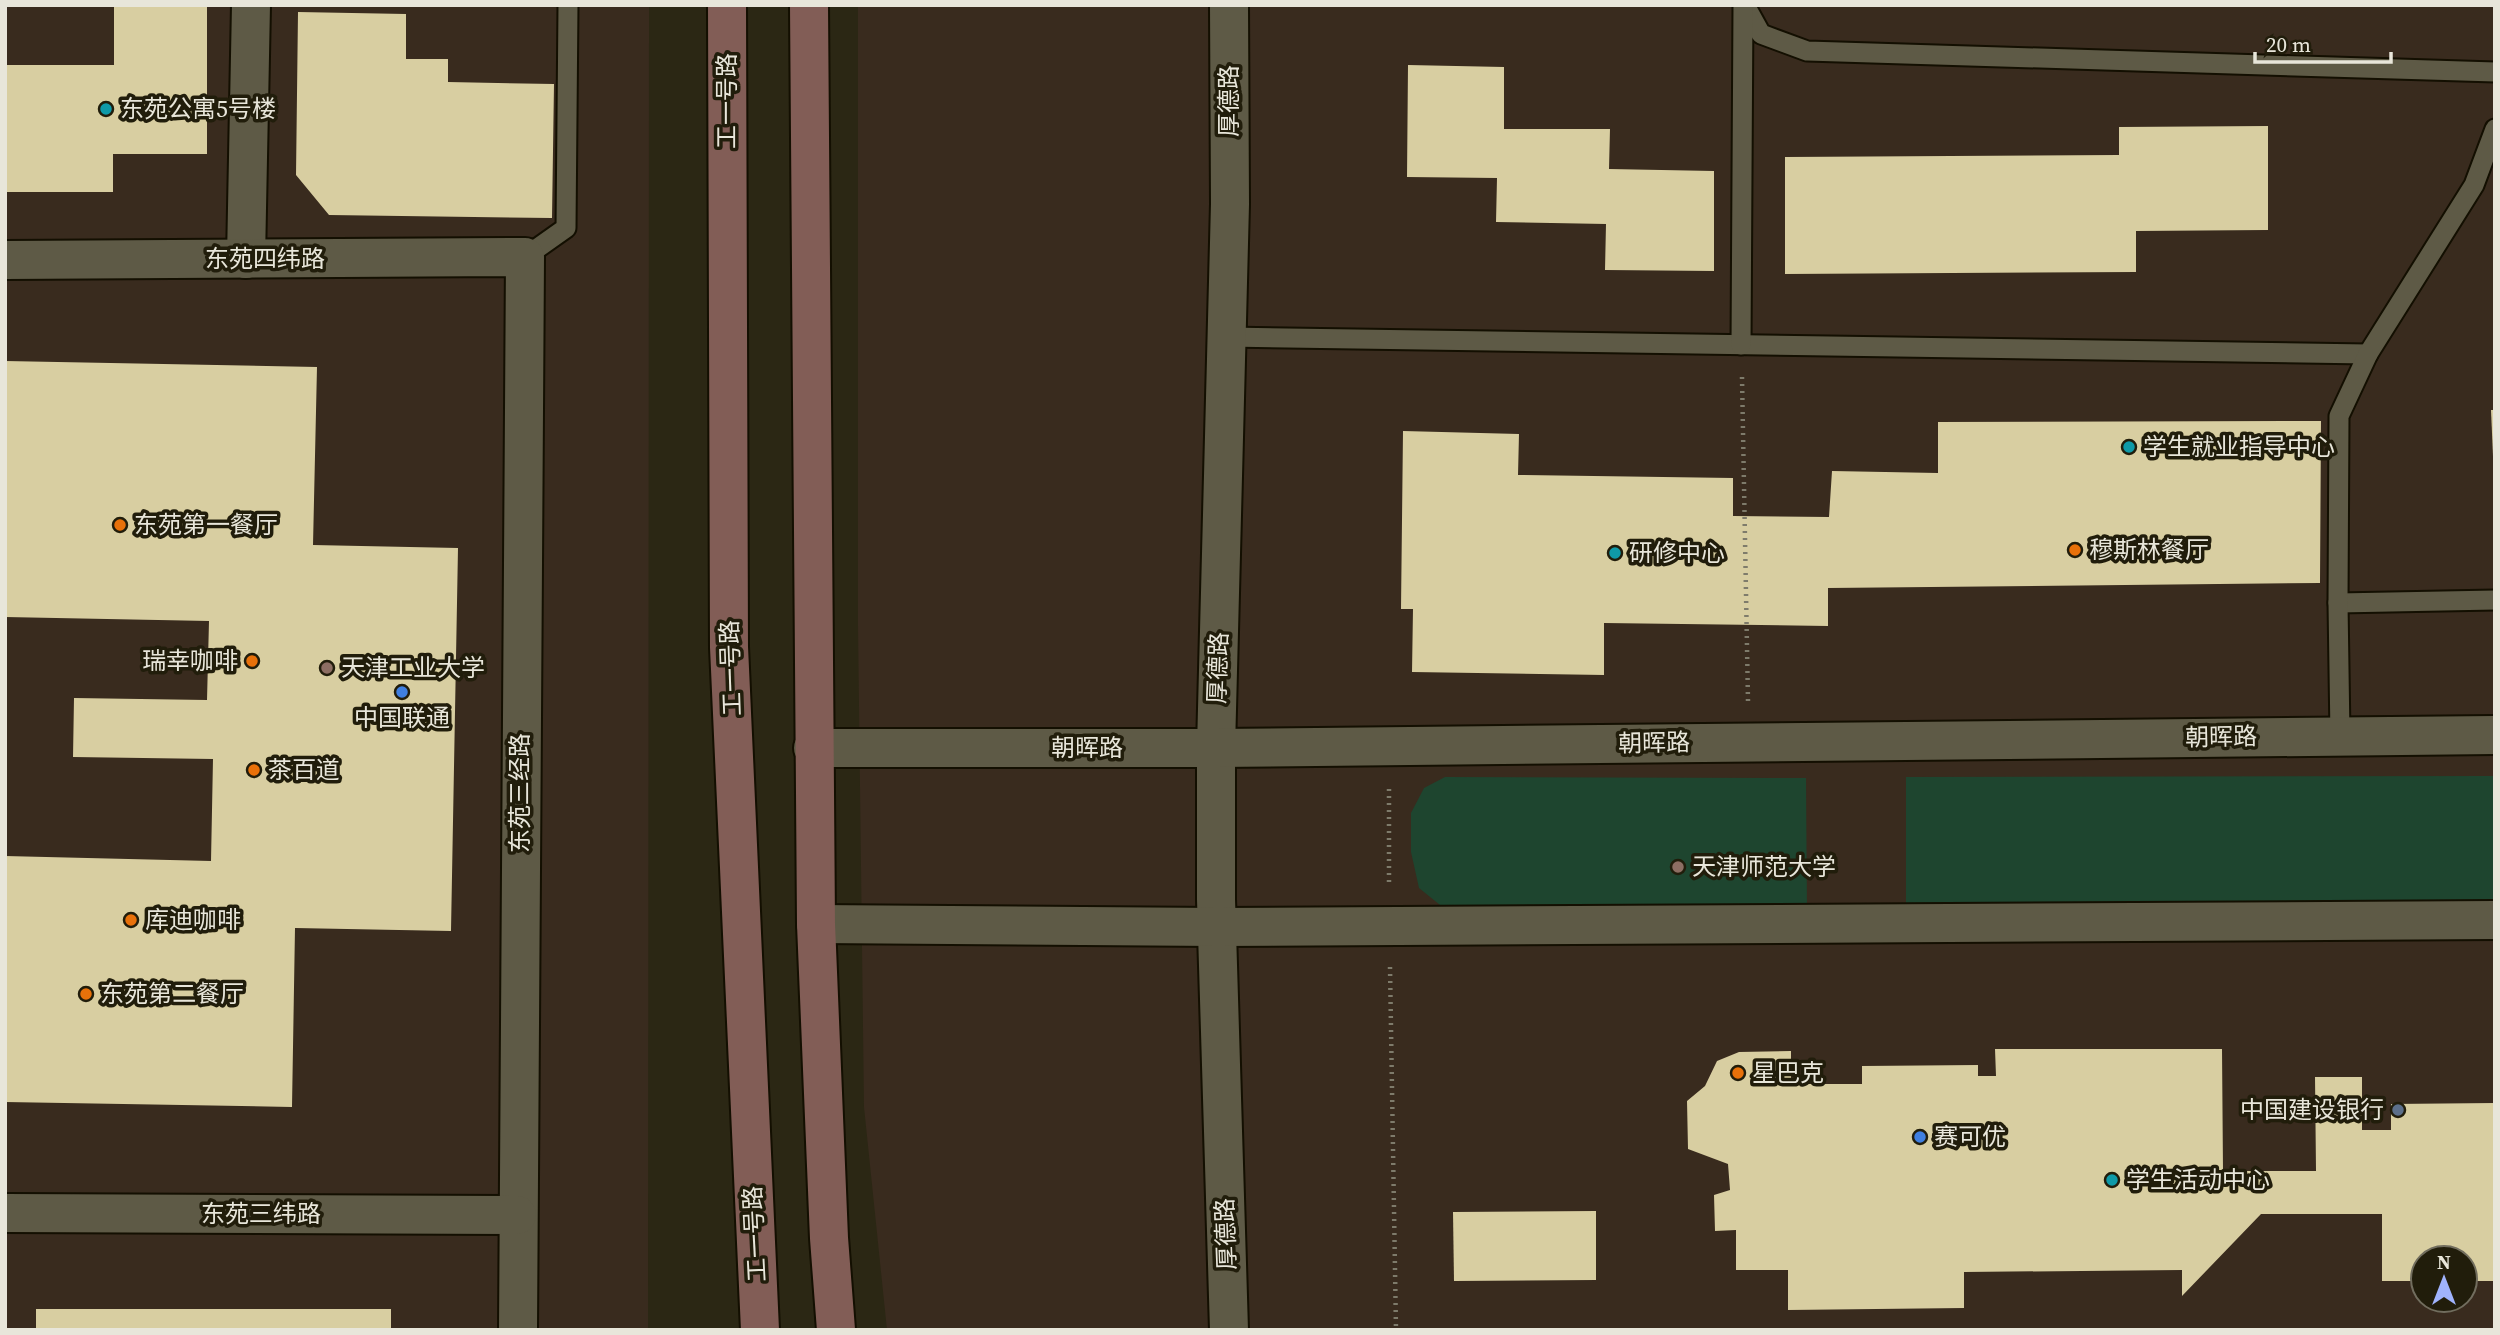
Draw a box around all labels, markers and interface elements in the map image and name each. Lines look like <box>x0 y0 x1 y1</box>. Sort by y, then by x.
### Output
scale bar <box>2255 21 2392 65</box>
text: 20 m <box>2266 30 2311 59</box>
street label: 工一号路 <box>710 53 743 149</box>
street label: 厚德路 <box>1212 65 1245 137</box>
place label: 东苑公寓5号楼 <box>120 92 276 125</box>
marker: 东苑公寓5号楼 <box>98 101 114 117</box>
street label: 东苑四纬路 <box>205 242 325 275</box>
place label: 学生就业指导中心 <box>2143 430 2335 463</box>
marker: 学生就业指导中心 <box>2121 439 2137 455</box>
place label: 东苑第一餐厅 <box>134 508 278 541</box>
marker: 东苑第一餐厅 <box>112 517 128 533</box>
place label: 穆斯林餐厅 <box>2089 533 2209 566</box>
place label: 研修中心 <box>1629 536 1725 569</box>
marker: 穆斯林餐厅 <box>2067 542 2083 558</box>
marker: 研修中心 <box>1607 545 1623 561</box>
street label: 工一号路 <box>712 619 749 717</box>
street label: 厚德路 <box>1200 631 1235 705</box>
place label: 瑞幸咖啡 <box>142 644 238 677</box>
place label: 天津工业大学 <box>341 651 485 684</box>
marker: 瑞幸咖啡 <box>244 653 260 669</box>
marker: 天津工业大学 <box>319 660 335 676</box>
marker: 中国联通 <box>394 684 410 700</box>
place label: 中国联通 <box>354 701 450 734</box>
street label: 朝晖路 <box>2185 719 2257 754</box>
street label: 朝晖路 <box>1618 725 1690 760</box>
street label: 朝晖路 <box>1051 731 1123 764</box>
street label: 东苑三经路 <box>503 733 536 853</box>
place label: 茶百道 <box>268 753 340 786</box>
marker: 茶百道 <box>246 762 262 778</box>
place label: 天津师范大学 <box>1692 850 1836 883</box>
marker: 天津师范大学 <box>1670 859 1686 875</box>
place label: 库迪咖啡 <box>145 903 241 936</box>
marker: 库迪咖啡 <box>123 912 139 928</box>
place label: 东苑第二餐厅 <box>100 977 244 1010</box>
marker: 东苑第二餐厅 <box>78 986 94 1002</box>
place label: 星巴克 <box>1752 1056 1824 1089</box>
marker: 星巴克 <box>1730 1065 1746 1081</box>
place label: 中国建设银行 <box>2240 1093 2384 1126</box>
marker: 中国建设银行 <box>2390 1102 2406 1118</box>
place label: 赛可优 <box>1934 1120 2006 1153</box>
marker: 赛可优 <box>1912 1129 1928 1145</box>
place label: 学生活动中心 <box>2126 1163 2270 1196</box>
marker: 学生活动中心 <box>2104 1172 2120 1188</box>
street label: 工一号路 <box>736 1185 773 1283</box>
street label: 东苑三纬路 <box>201 1197 321 1230</box>
street label: 厚德路 <box>1208 1197 1243 1271</box>
north arrow <box>2409 1244 2479 1314</box>
text: N <box>2437 1249 2451 1275</box>

